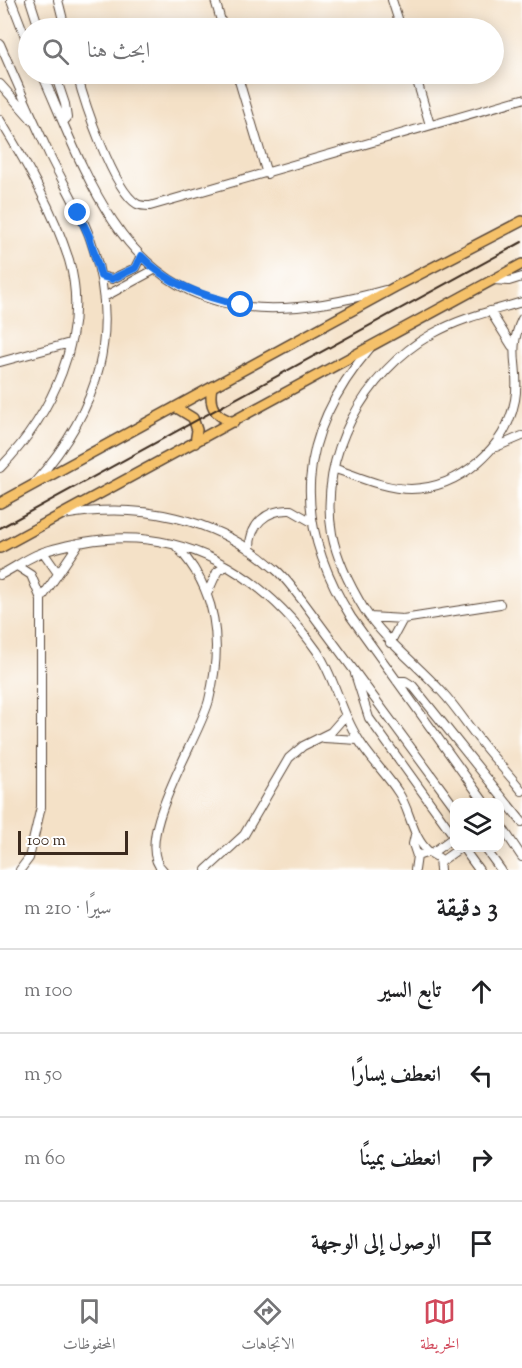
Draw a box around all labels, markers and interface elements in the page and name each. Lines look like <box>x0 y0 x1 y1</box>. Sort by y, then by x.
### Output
search box <box>18 18 504 84</box>
icon: search <box>39 35 72 68</box>
text: ابحث هنا <box>87 36 150 68</box>
route end <box>64 199 90 225</box>
route start <box>227 291 253 317</box>
map controls <box>450 798 504 852</box>
button: layers <box>450 798 504 852</box>
scale bar <box>18 828 128 856</box>
text: 100 m <box>27 830 66 853</box>
text: 3 دقيقة <box>437 891 498 928</box>
text: سيرًا · 210 m <box>24 895 112 924</box>
icon: ahead <box>465 975 498 1008</box>
text: تابع السير <box>379 976 441 1008</box>
text: 100 m <box>24 977 73 1006</box>
icon: left <box>465 1059 498 1092</box>
text: انعطف يسارًا <box>351 1060 441 1092</box>
text: 50 m <box>24 1061 62 1090</box>
icon: right <box>465 1143 498 1176</box>
text: انعطف يمينًا <box>360 1144 441 1176</box>
text: 60 m <box>24 1145 65 1174</box>
icon: arrive <box>465 1227 498 1260</box>
text: الوصول إلى الوجهة <box>311 1228 441 1260</box>
tab: المحفوظات <box>63 1295 116 1359</box>
tab: الاتجاهات <box>241 1295 295 1359</box>
tab: الخريطة <box>420 1295 459 1359</box>

